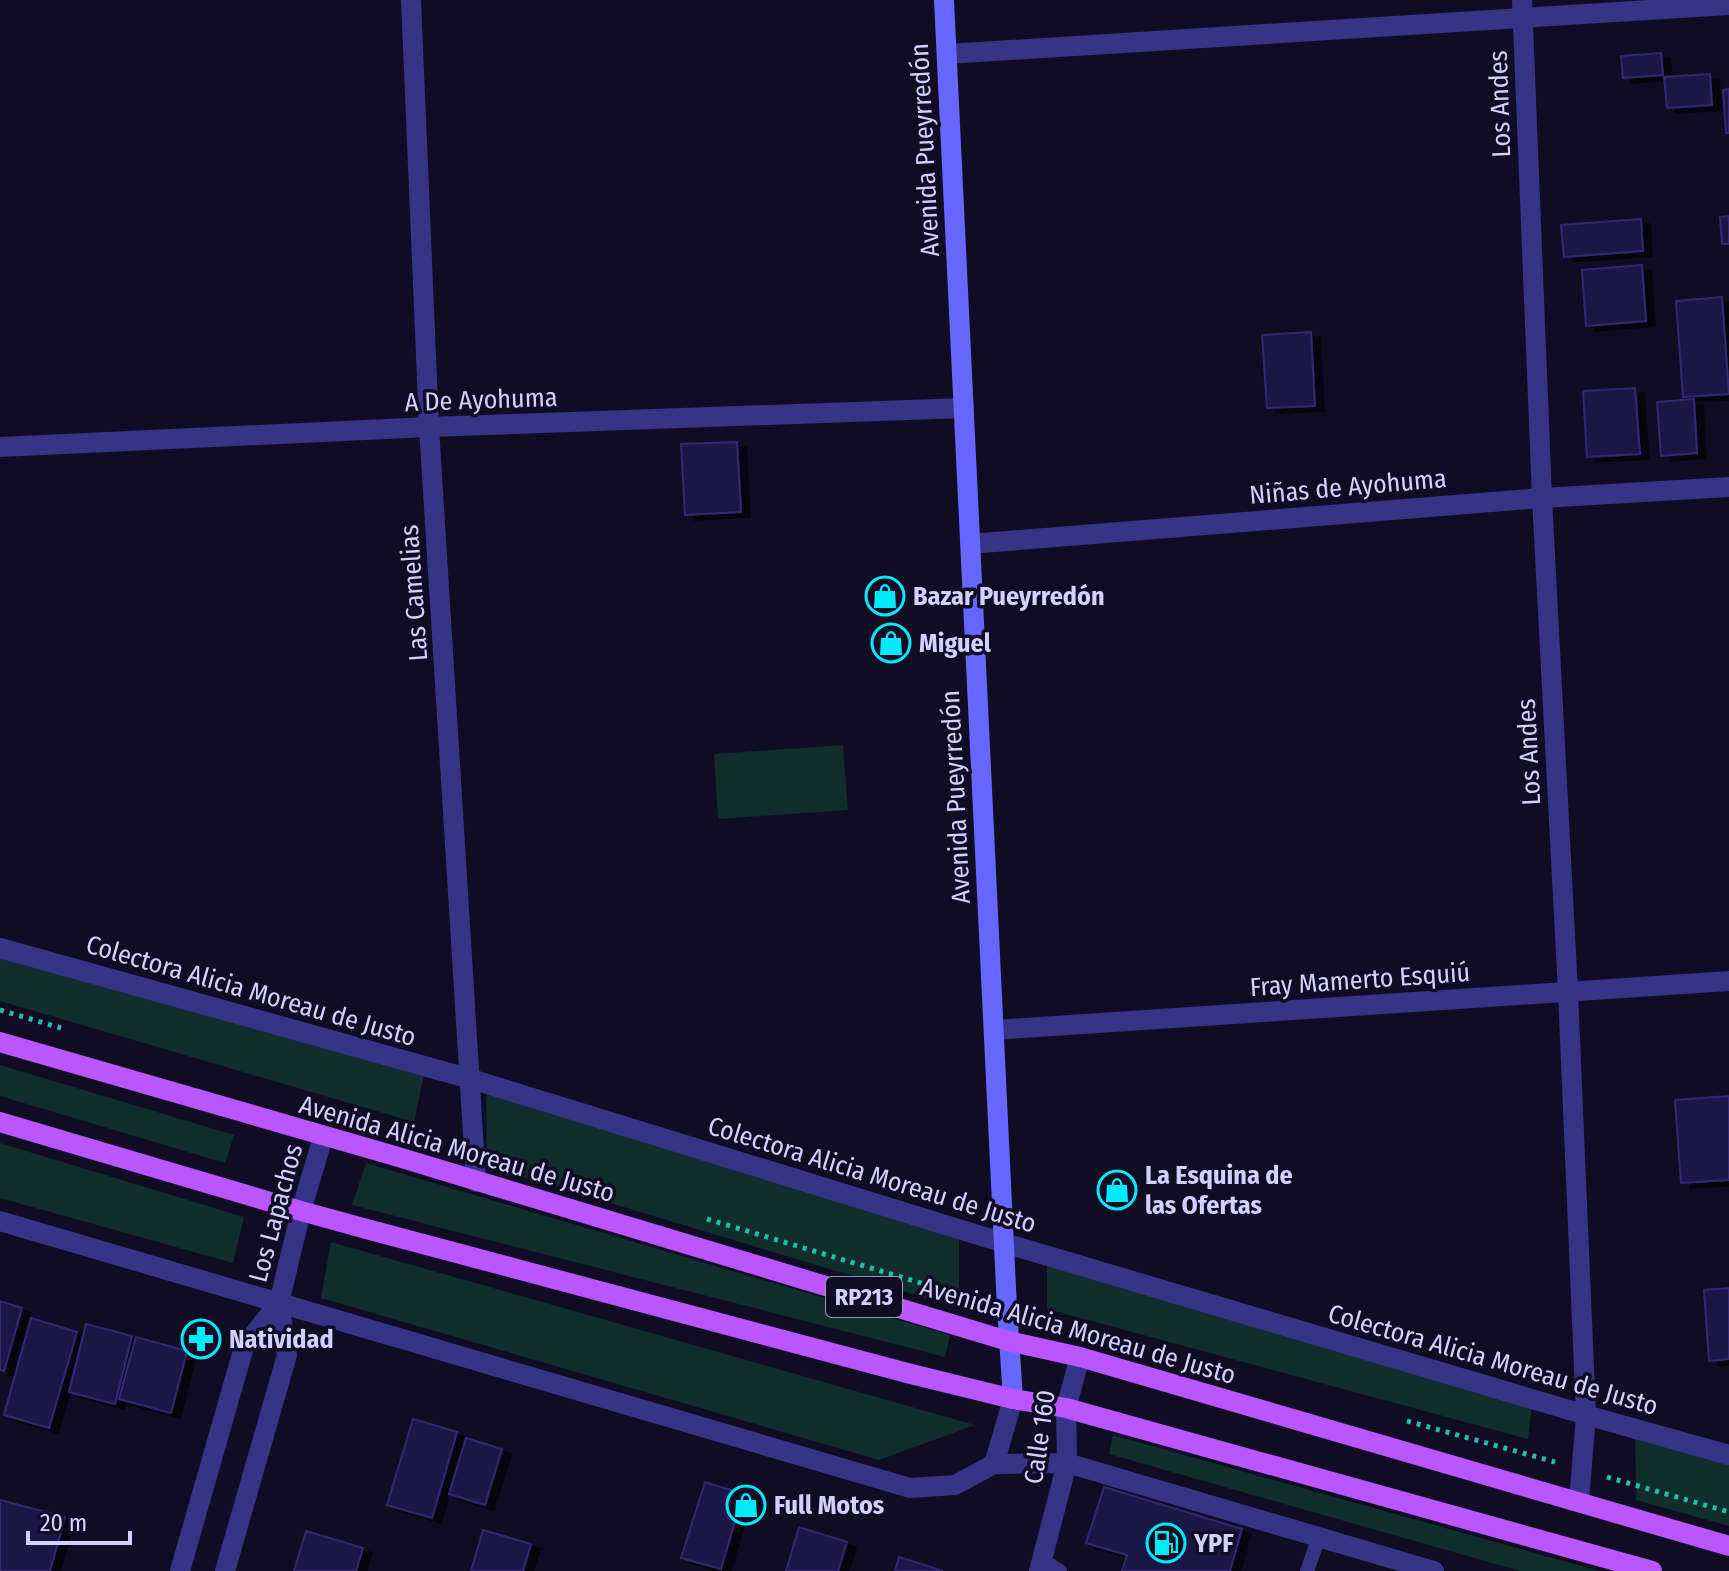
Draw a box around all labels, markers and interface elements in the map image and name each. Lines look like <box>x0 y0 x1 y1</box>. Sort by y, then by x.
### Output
street label: Avenida Pueyrredón <box>904 43 946 257</box>
street label: Los Andes <box>1483 50 1517 158</box>
street label: A De Ayohuma <box>404 382 558 418</box>
street label: Niñas de Ayohuma <box>1248 463 1448 511</box>
street label: Las Camelias <box>394 524 434 662</box>
shop icon: Bazar Pueyrredón <box>864 575 906 617</box>
place label: Bazar Pueyrredón <box>913 581 1105 612</box>
shop icon: Miguel <box>870 622 912 664</box>
place label: Miguel <box>919 628 992 659</box>
street label: Avenida Pueyrredón <box>935 690 977 904</box>
street label: Los Andes <box>1511 698 1547 806</box>
street label: Colectora Alicia Moreau de Justo <box>83 929 419 1053</box>
street label: Fray Mamerto Esquiú <box>1249 957 1471 1003</box>
street label: Avenida Alicia Moreau de Justo <box>296 1089 618 1209</box>
street label: Colectora Alicia Moreau de Justo <box>704 1110 1040 1240</box>
street label: Los Lapachos <box>243 1140 309 1286</box>
place label: La Esquina de las Ofertas <box>1145 1160 1293 1221</box>
shop icon: La Esquina de las Ofertas <box>1096 1169 1138 1211</box>
street label: Avenida Alicia Moreau de Justo <box>917 1271 1239 1391</box>
road number: RP213 <box>826 1277 902 1317</box>
street label: Colectora Alicia Moreau de Justo <box>1325 1298 1661 1422</box>
pharmacy icon: Natividad <box>180 1318 222 1360</box>
place label: Natividad <box>229 1324 334 1355</box>
street label: Calle 160 <box>1018 1388 1062 1486</box>
shop icon: Full Motos <box>725 1484 767 1526</box>
place label: Full Motos <box>774 1490 884 1521</box>
scale bar <box>28 1495 130 1545</box>
text: 20 m <box>40 1509 87 1537</box>
fuel station icon: YPF <box>1145 1522 1187 1564</box>
place label: YPF <box>1193 1528 1234 1559</box>

